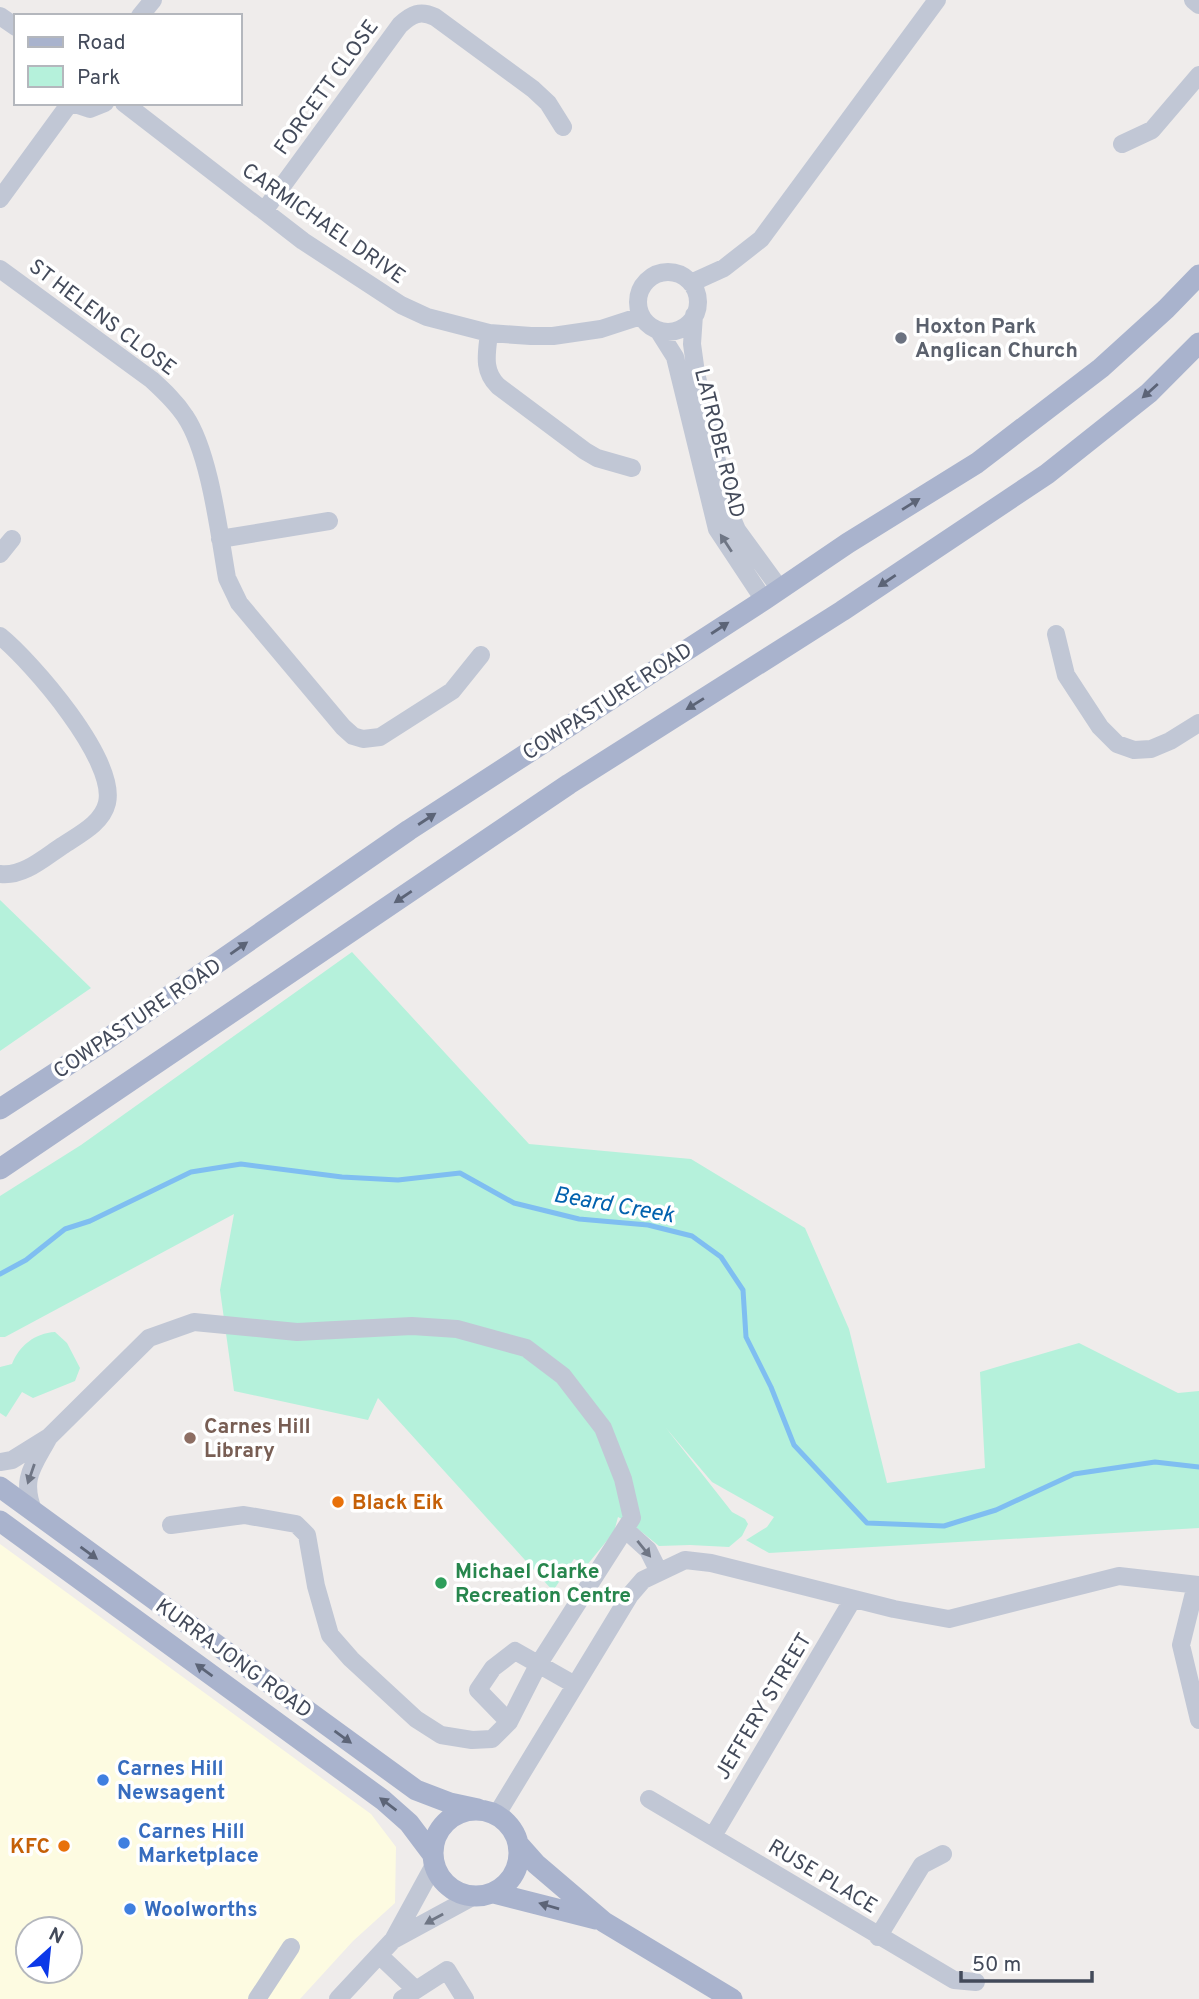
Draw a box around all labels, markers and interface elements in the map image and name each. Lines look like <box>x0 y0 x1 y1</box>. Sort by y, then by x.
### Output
legend <box>14 14 242 105</box>
street label: FORCETT CLOSE <box>269 15 385 161</box>
text: Road <box>77 30 126 57</box>
text: Park <box>77 65 120 92</box>
street label: CARMICHAEL DRIVE <box>236 158 410 291</box>
street label: ST HELENS CLOSE <box>23 254 181 382</box>
place label: Hoxton Park Anglican Church <box>915 314 1078 365</box>
marker: Hoxton Park Anglican Church <box>893 330 909 346</box>
street label: LATROBE ROAD <box>687 366 750 521</box>
one-way arrow <box>1141 383 1159 399</box>
one-way arrow <box>901 497 920 510</box>
one-way arrow <box>720 534 733 553</box>
one-way arrow <box>877 574 896 587</box>
one-way arrow <box>710 622 730 635</box>
street label: COWPASTURE ROAD <box>518 637 698 767</box>
one-way arrow <box>686 697 705 710</box>
one-way arrow <box>417 812 436 825</box>
one-way arrow <box>394 890 412 904</box>
one-way arrow <box>230 941 248 955</box>
street label: COWPASTURE ROAD <box>49 953 227 1086</box>
water label: Beard Creek <box>551 1182 677 1231</box>
place label: Carnes Hill Library <box>204 1414 311 1465</box>
marker: Carnes Hill Library <box>182 1430 198 1446</box>
one-way arrow <box>26 1463 36 1484</box>
place label: Black Eik <box>352 1490 444 1517</box>
marker: Black Eik <box>330 1494 346 1510</box>
one-way arrow <box>637 1540 652 1558</box>
one-way arrow <box>80 1546 98 1560</box>
place label: Michael Clarke Recreation Centre <box>455 1559 631 1610</box>
marker: Michael Clarke Recreation Centre <box>433 1575 449 1591</box>
street label: KURRAJONG ROAD <box>150 1593 317 1725</box>
street label: JEFFERY STREET <box>710 1628 819 1785</box>
one-way arrow <box>195 1663 213 1677</box>
one-way arrow <box>334 1730 352 1744</box>
place label: Carnes Hill Newsagent <box>117 1756 225 1807</box>
marker: Carnes Hill Newsagent <box>95 1772 111 1788</box>
one-way arrow <box>379 1798 397 1812</box>
place label: Carnes Hill Marketplace <box>138 1819 259 1870</box>
place label: KFC <box>10 1834 50 1861</box>
street label: RUSE PLACE <box>763 1834 882 1921</box>
marker: Carnes Hill Marketplace <box>116 1835 132 1851</box>
marker: KFC <box>56 1838 72 1854</box>
place label: Woolworths <box>144 1897 258 1924</box>
marker: Woolworths <box>122 1901 138 1917</box>
one-way arrow <box>539 1901 560 1911</box>
one-way arrow <box>424 1913 443 1925</box>
north arrow <box>14 1915 84 1985</box>
text: N <box>44 1923 67 1950</box>
scale bar <box>961 1940 1092 1984</box>
text: 50 m <box>972 1952 1021 1979</box>

